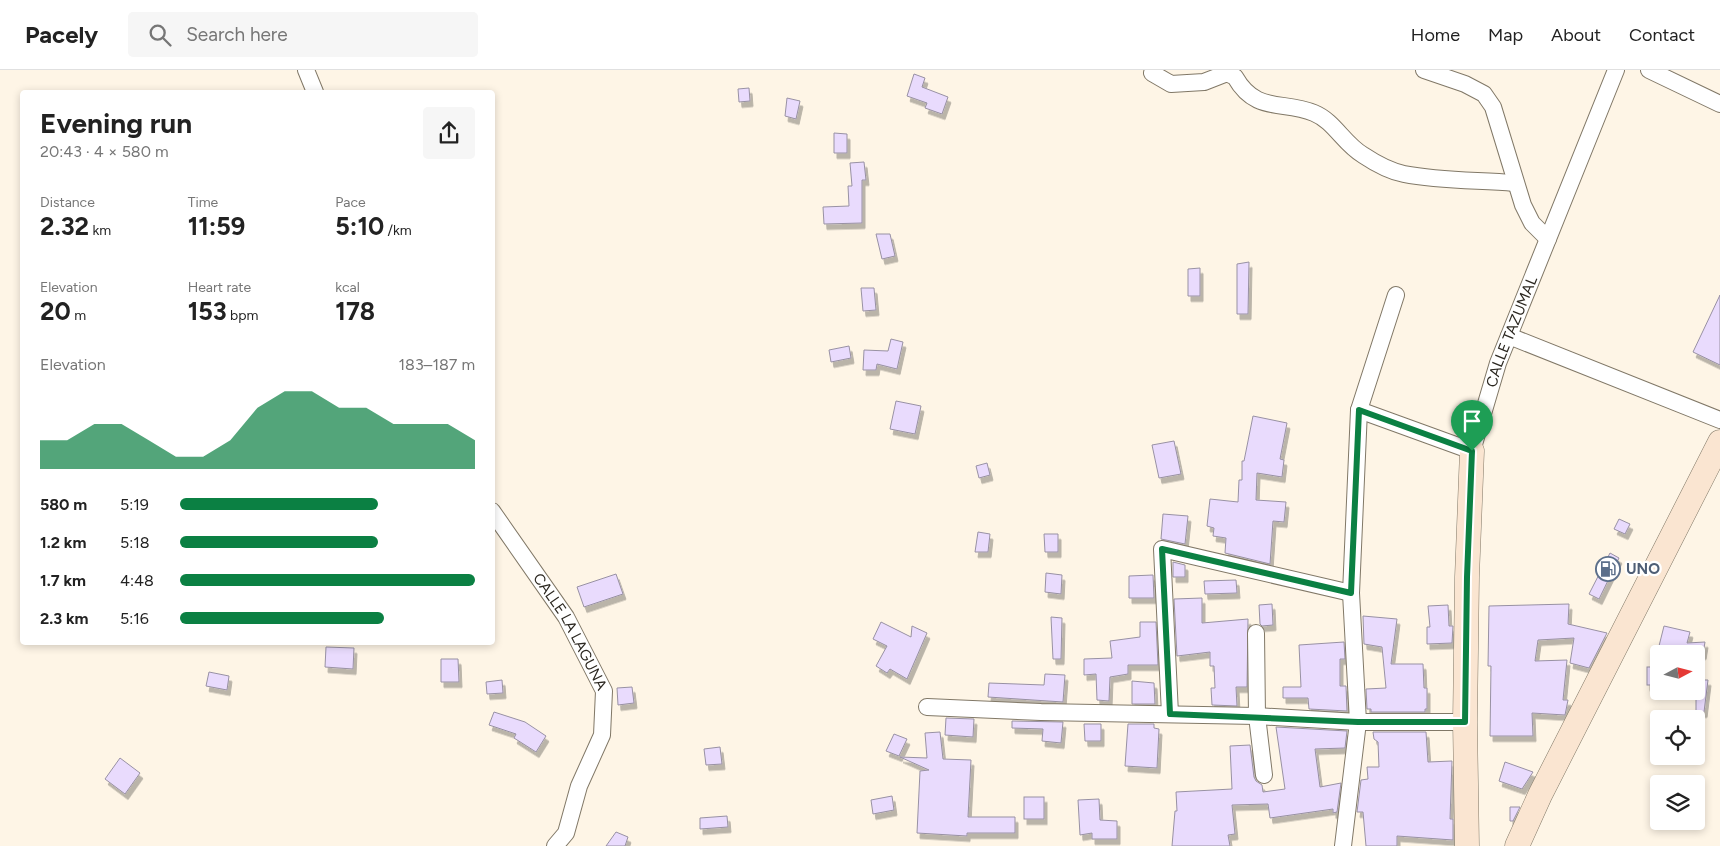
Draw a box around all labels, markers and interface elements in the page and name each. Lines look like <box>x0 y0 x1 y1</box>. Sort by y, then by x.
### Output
search box <box>128 12 478 57</box>
text: Pacely <box>25 20 98 49</box>
icon: search <box>146 21 174 49</box>
text: Search here <box>186 23 288 46</box>
text: Home <box>1411 24 1460 46</box>
text: Map <box>1488 24 1523 46</box>
text: About <box>1551 24 1601 46</box>
text: Contact <box>1629 24 1695 46</box>
text: Evening run <box>40 106 192 140</box>
button: share <box>423 107 475 159</box>
text: 20:43 · 4 × 580 m <box>40 142 169 161</box>
text: Distance <box>40 194 95 211</box>
text: Time <box>188 194 218 211</box>
text: Pace <box>335 194 366 211</box>
text: 2.32 <box>40 211 89 241</box>
text: 11:59 <box>188 211 245 241</box>
text: 5:10 <box>335 211 384 241</box>
text: km <box>89 222 111 239</box>
text: /km <box>384 222 412 239</box>
street label: CALLE TAZUMAL <box>1482 273 1541 389</box>
text: Elevation <box>40 279 98 296</box>
text: Heart rate <box>188 279 251 296</box>
text: kcal <box>335 279 360 296</box>
text: 20 <box>40 296 71 326</box>
text: 153 <box>188 296 227 326</box>
text: 178 <box>335 296 375 326</box>
text: m <box>71 307 86 324</box>
text: bpm <box>227 307 259 324</box>
text: Elevation <box>40 355 106 374</box>
text: 183–187 m <box>398 355 475 374</box>
pin <box>1451 400 1493 451</box>
icon: arrive <box>1458 407 1486 435</box>
text: 580 m <box>40 495 87 514</box>
text: 5:19 <box>120 495 149 514</box>
text: 1.2 km <box>40 533 86 552</box>
text: 5:18 <box>120 533 150 552</box>
fuel station icon: UNO <box>1595 556 1621 582</box>
place label: UNO <box>1626 560 1660 578</box>
street label: CALLE LA LAGUNA <box>529 570 611 693</box>
text: 1.7 km <box>40 571 86 590</box>
text: 4:48 <box>120 571 154 590</box>
text: 2.3 km <box>40 609 89 628</box>
text: 5:16 <box>120 609 149 628</box>
north arrow <box>1650 645 1705 700</box>
map controls <box>1650 645 1705 830</box>
button: locate <box>1650 710 1705 765</box>
button: layers <box>1650 775 1705 830</box>

